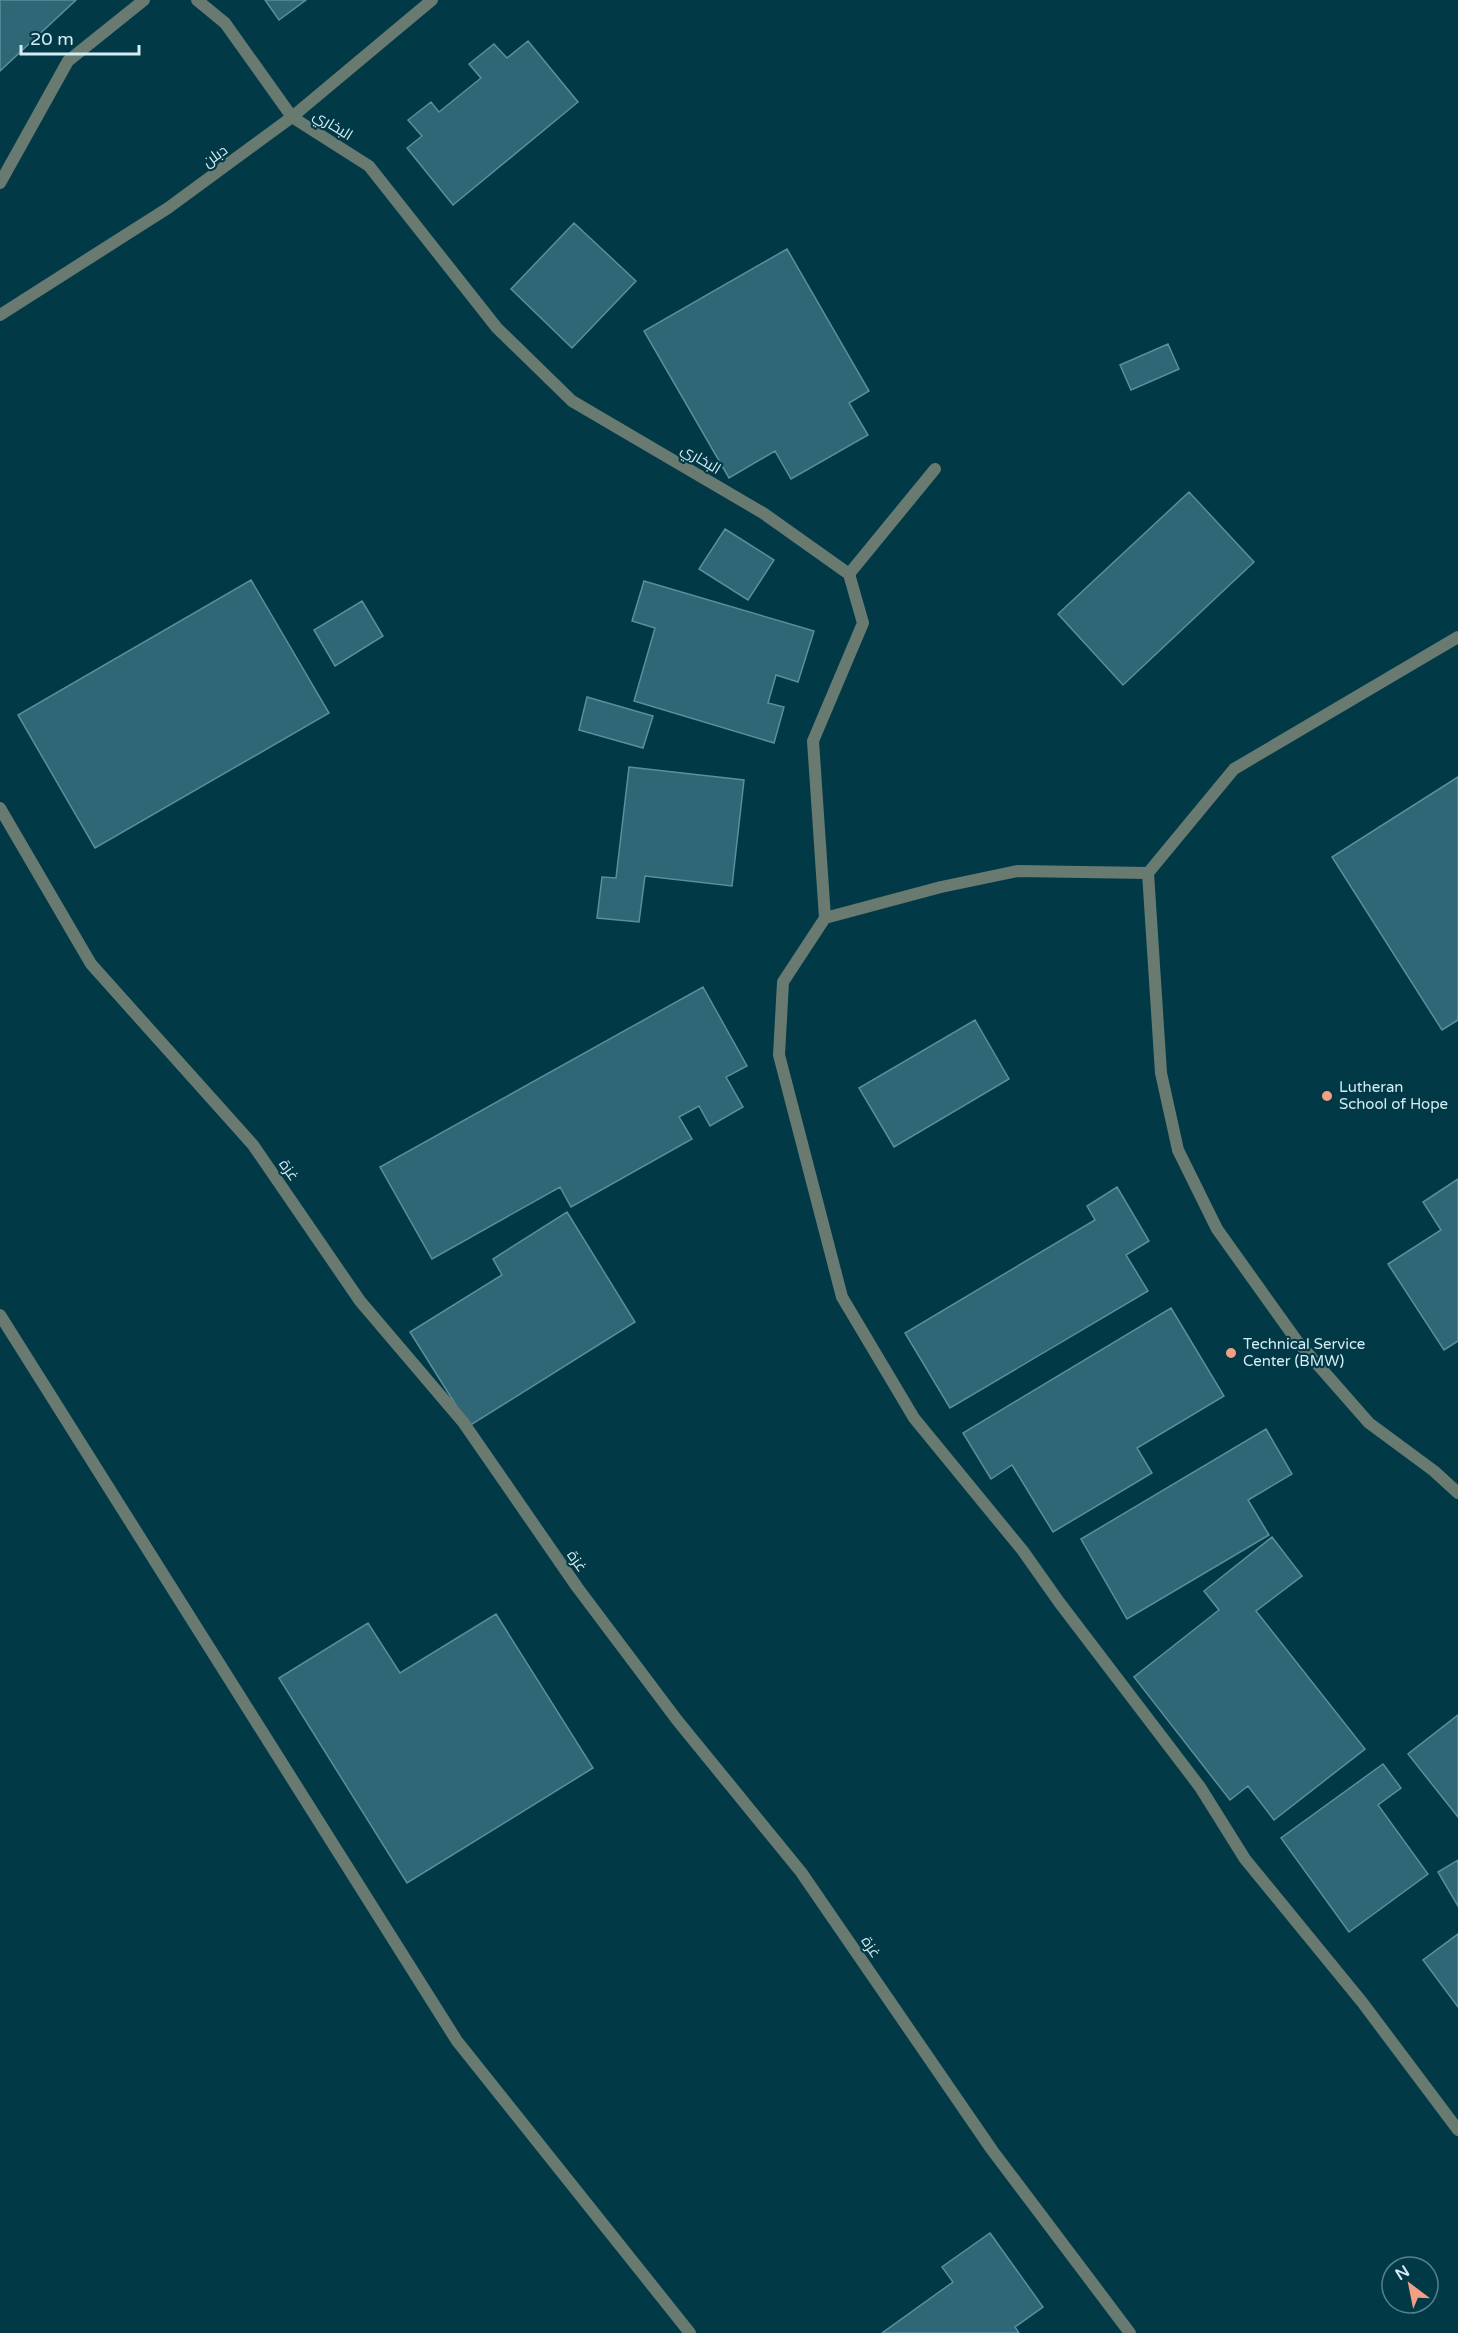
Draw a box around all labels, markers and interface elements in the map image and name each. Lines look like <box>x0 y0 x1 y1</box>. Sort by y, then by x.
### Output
scale bar <box>21 18 140 56</box>
text: 20 m <box>30 28 74 50</box>
street label: البخاري <box>308 106 356 147</box>
street label: دبلن <box>199 141 232 172</box>
street label: البخاري <box>676 440 724 480</box>
place label: Lutheran School of Hope <box>1339 1078 1448 1113</box>
marker: Lutheran School of Hope <box>1320 1089 1334 1103</box>
street label: غزة <box>275 1156 303 1184</box>
place label: Technical Service Center (BMW) <box>1243 1335 1365 1370</box>
marker: Technical Service Center (BMW) <box>1224 1346 1238 1360</box>
street label: غزة <box>563 1547 591 1575</box>
street label: غزة <box>857 1933 885 1961</box>
north arrow <box>1380 2255 1440 2315</box>
text: N <box>1392 2261 1413 2285</box>

